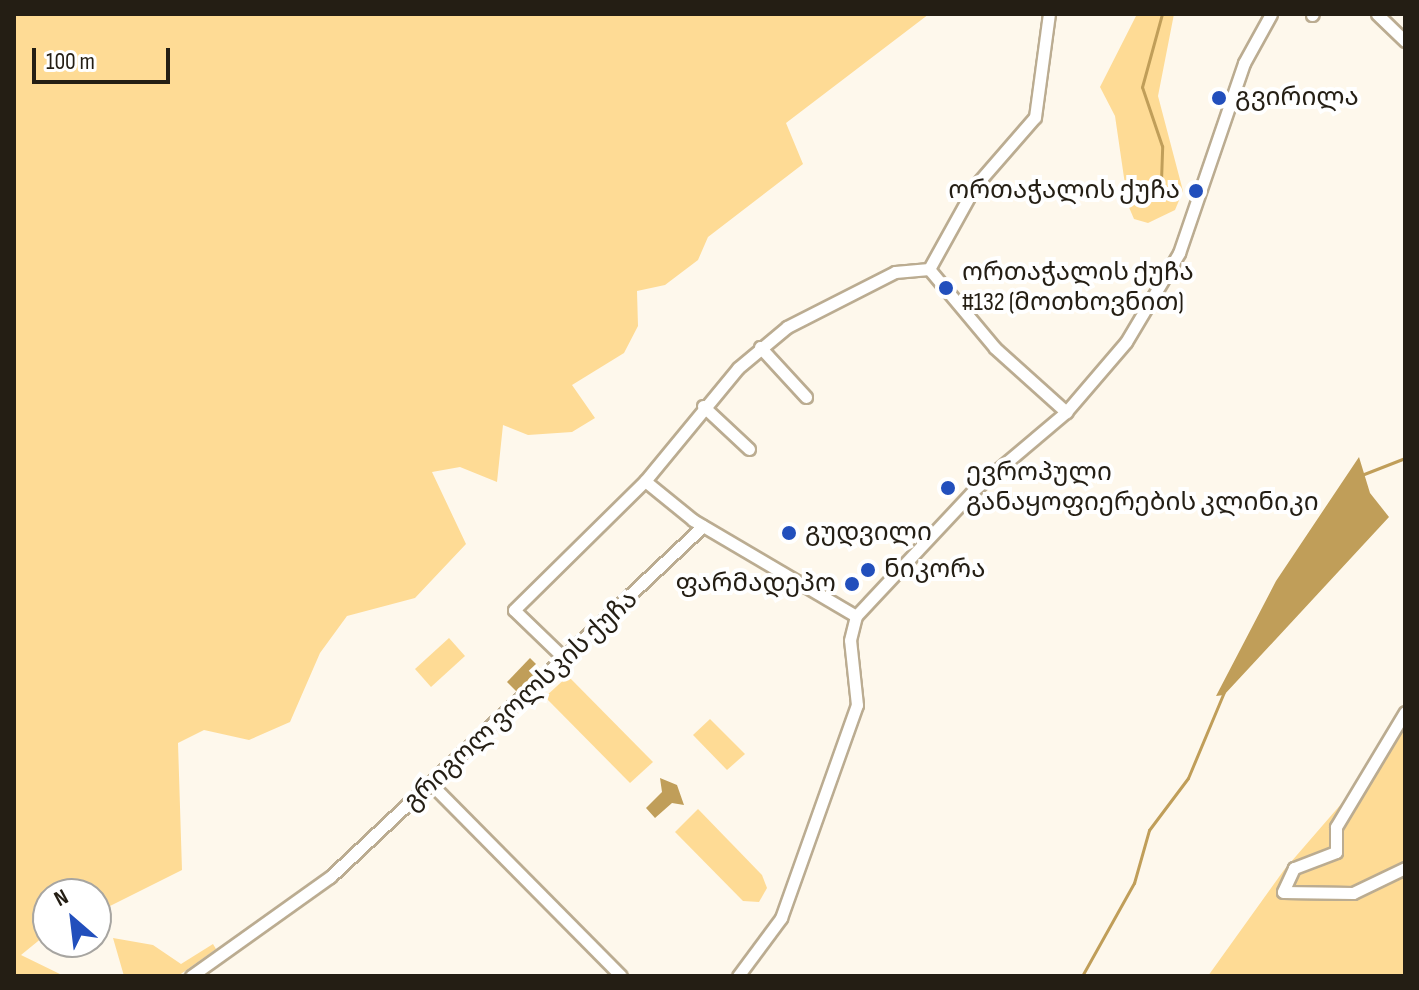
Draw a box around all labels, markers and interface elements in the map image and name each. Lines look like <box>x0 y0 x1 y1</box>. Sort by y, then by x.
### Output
scale bar <box>36 32 174 82</box>
text: 100 m <box>46 47 95 76</box>
place label: გვირილა <box>1235 82 1359 114</box>
marker: გვირილა <box>1210 89 1228 107</box>
place label: ორთაჭალის ქუჩა <box>948 175 1180 207</box>
marker: ორთაჭალის ქუჩა <box>1187 182 1205 200</box>
place label: ორთაჭალის ქუჩა #132 (მოთხოვნით) <box>962 257 1194 318</box>
marker: ორთაჭალის ქუჩა #132 (მოთხოვნით) <box>937 279 955 297</box>
place label: ევროპული განაყოფიერების კლინიკი <box>966 457 1319 518</box>
marker: ევროპული განაყოფიერების კლინიკი <box>937 477 959 499</box>
place label: გუდვილი <box>805 517 932 549</box>
marker: გუდვილი <box>780 524 798 542</box>
place label: ნიკორა <box>884 554 985 586</box>
marker: ნიკორა <box>859 561 877 579</box>
place label: ფარმადეპო <box>676 568 836 600</box>
marker: ფარმადეპო <box>843 575 861 593</box>
street label: გრიგოლ ვოლსკის ქუჩა <box>397 584 645 818</box>
north arrow <box>32 878 112 958</box>
text: N <box>50 883 73 913</box>

